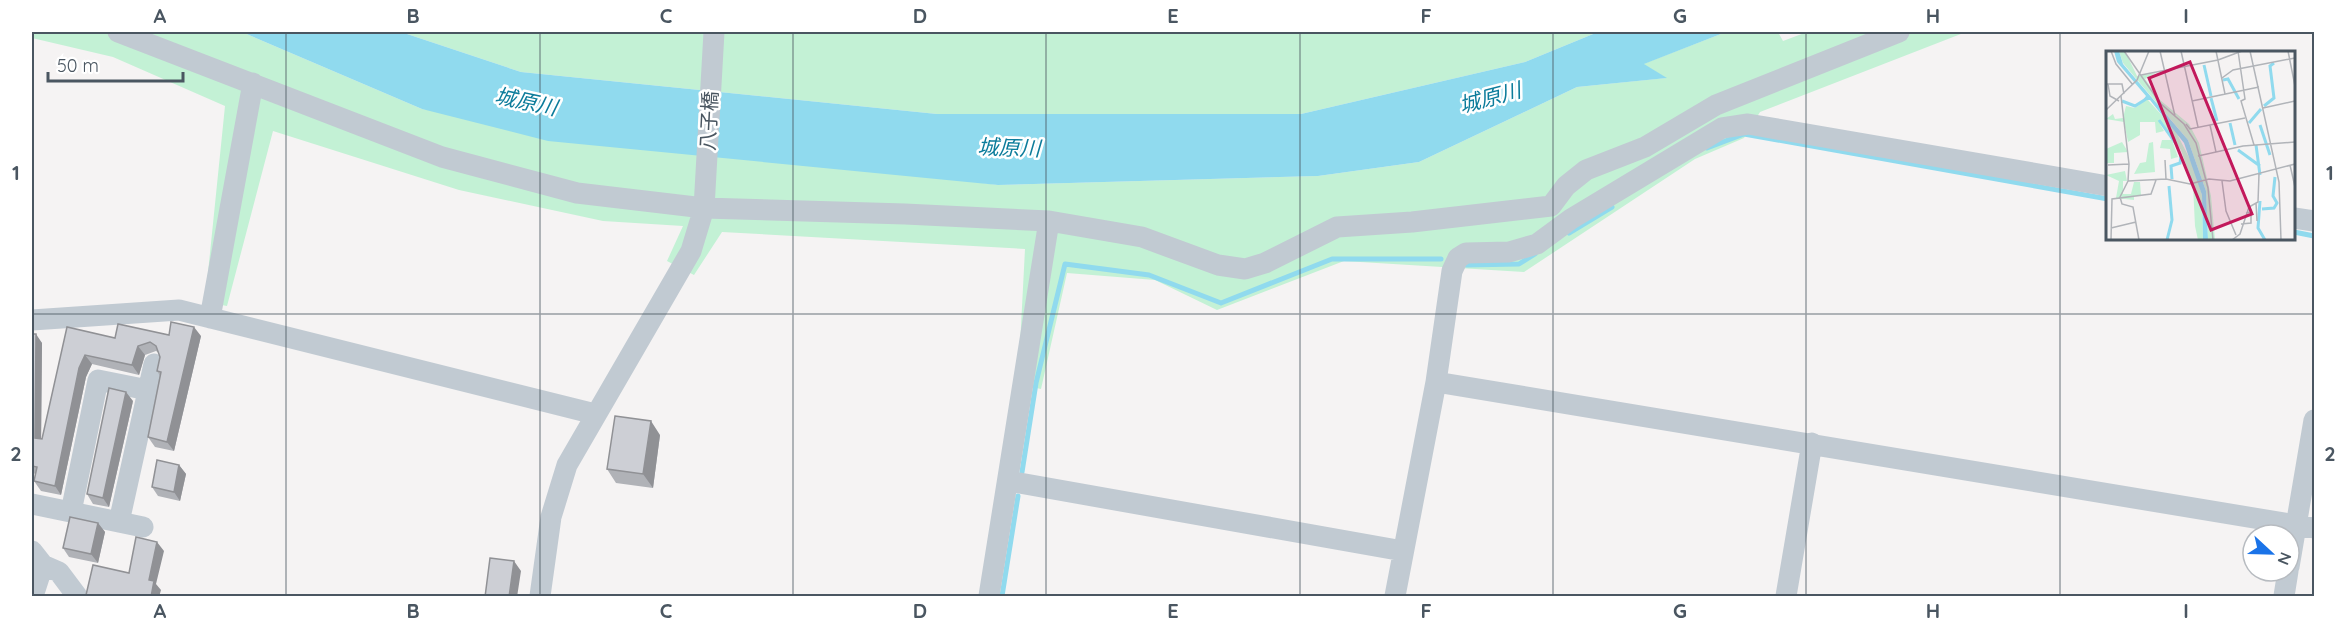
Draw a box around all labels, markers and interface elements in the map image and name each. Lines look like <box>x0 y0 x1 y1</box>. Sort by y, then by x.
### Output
text: A <box>154 3 167 28</box>
text: B <box>406 3 420 28</box>
text: C <box>660 3 673 28</box>
text: D <box>913 3 927 28</box>
text: E <box>1167 3 1179 28</box>
text: F <box>1420 3 1432 28</box>
text: G <box>1673 3 1687 28</box>
text: H <box>1926 3 1940 28</box>
text: I <box>2183 3 2189 28</box>
scale bar <box>48 45 183 83</box>
inset map <box>2106 51 2295 240</box>
text: 50 m <box>57 54 99 77</box>
water label: 城原川 <box>1456 76 1525 118</box>
water label: 城原川 <box>493 82 562 121</box>
street label: 八子橋 <box>694 90 723 152</box>
water label: 城原川 <box>977 133 1043 161</box>
text: 1 <box>12 160 20 185</box>
text: 1 <box>2326 160 2334 185</box>
text: 2 <box>10 441 22 466</box>
text: 2 <box>2324 441 2336 466</box>
north arrow <box>2241 523 2301 583</box>
text: N <box>2273 549 2296 568</box>
text: A <box>154 598 167 623</box>
text: B <box>406 598 420 623</box>
text: C <box>660 598 673 623</box>
text: D <box>913 598 927 623</box>
text: E <box>1167 598 1179 623</box>
text: F <box>1420 598 1432 623</box>
text: G <box>1673 598 1687 623</box>
text: H <box>1926 598 1940 623</box>
text: I <box>2183 598 2189 623</box>

